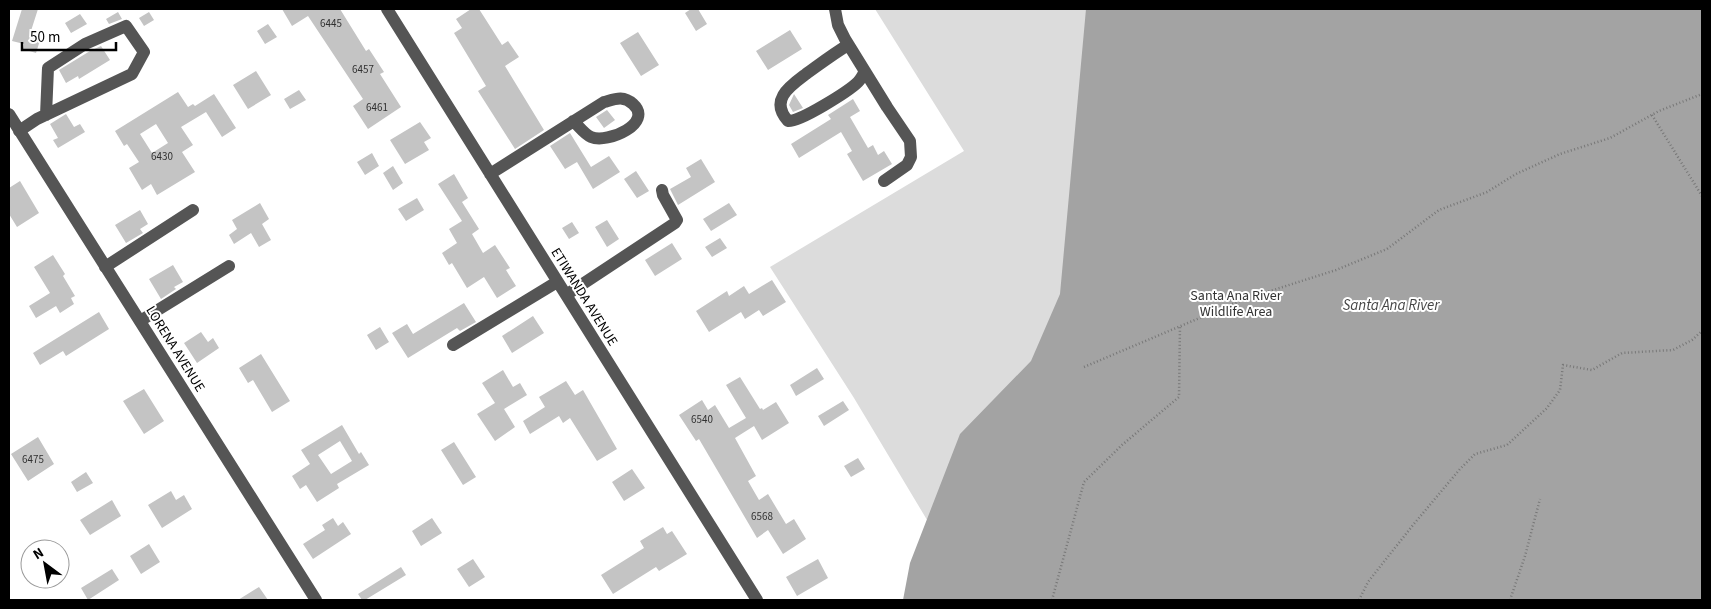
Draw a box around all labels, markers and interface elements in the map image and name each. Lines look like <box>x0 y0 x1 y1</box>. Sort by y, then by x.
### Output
house number: 6445 <box>320 16 342 31</box>
scale bar <box>22 20 116 52</box>
text: 50 m <box>30 27 60 48</box>
house number: 6457 <box>352 62 374 77</box>
house number: 6461 <box>366 100 388 115</box>
house number: 6430 <box>151 149 173 164</box>
street label: ETIWANDA AVENUE <box>546 244 622 350</box>
park label: Santa Ana River Wildlife Area <box>1190 286 1282 322</box>
water label: Santa Ana River <box>1343 295 1440 316</box>
street label: LORENA AVENUE <box>141 302 209 396</box>
house number: 6540 <box>691 412 713 427</box>
house number: 6475 <box>22 452 44 467</box>
house number: 6568 <box>751 509 773 524</box>
north arrow <box>20 539 70 589</box>
text: N <box>29 543 48 565</box>

